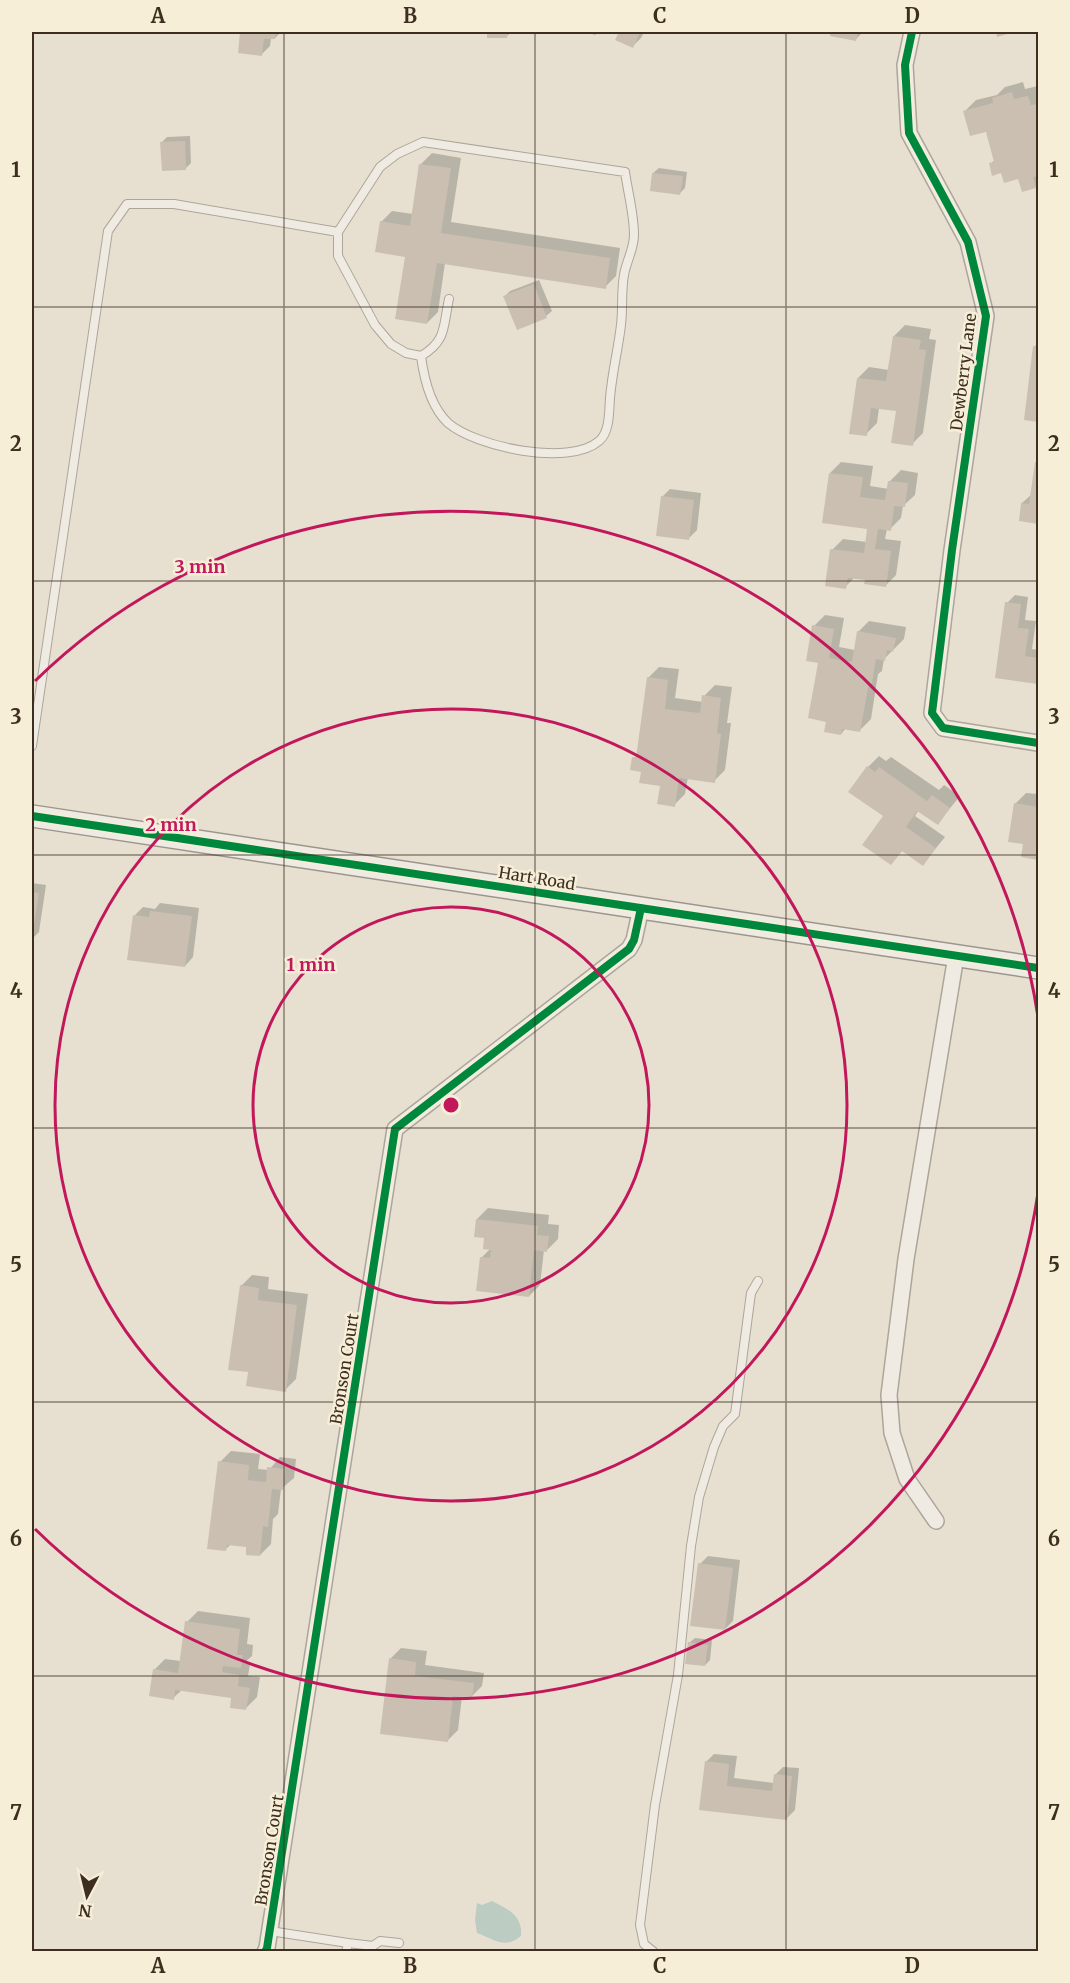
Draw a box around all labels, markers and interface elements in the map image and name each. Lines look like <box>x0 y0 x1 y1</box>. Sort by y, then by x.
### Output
text: A <box>150 3 166 28</box>
text: B <box>403 3 417 28</box>
text: C <box>653 3 667 28</box>
text: D <box>904 3 920 28</box>
text: 1 <box>11 157 21 182</box>
text: 1 <box>1049 157 1059 182</box>
street label: Dewberry Lane <box>946 312 980 432</box>
text: 2 <box>10 431 22 456</box>
text: 2 <box>1048 431 1060 456</box>
text: 3 min <box>175 555 225 578</box>
text: 3 <box>10 704 22 729</box>
text: 3 <box>1048 704 1060 729</box>
text: 2 min <box>145 813 197 836</box>
street label: Hart Road <box>497 862 577 894</box>
text: 1 min <box>286 953 336 976</box>
text: 4 <box>10 978 23 1003</box>
text: 4 <box>1048 978 1061 1003</box>
centre of rings <box>441 1095 461 1115</box>
text: 5 <box>10 1252 22 1277</box>
text: 5 <box>1048 1252 1060 1277</box>
street label: Bronson Court <box>325 1311 363 1426</box>
text: 6 <box>10 1526 22 1551</box>
text: 6 <box>1048 1526 1060 1551</box>
street label: Bronson Court <box>250 1792 288 1907</box>
text: 7 <box>10 1800 22 1825</box>
text: 7 <box>1048 1800 1060 1825</box>
north arrow <box>57 1866 117 1926</box>
text: N <box>77 1900 93 1922</box>
text: A <box>150 1953 166 1978</box>
text: B <box>403 1953 417 1978</box>
text: C <box>653 1953 667 1978</box>
text: D <box>904 1953 920 1978</box>

